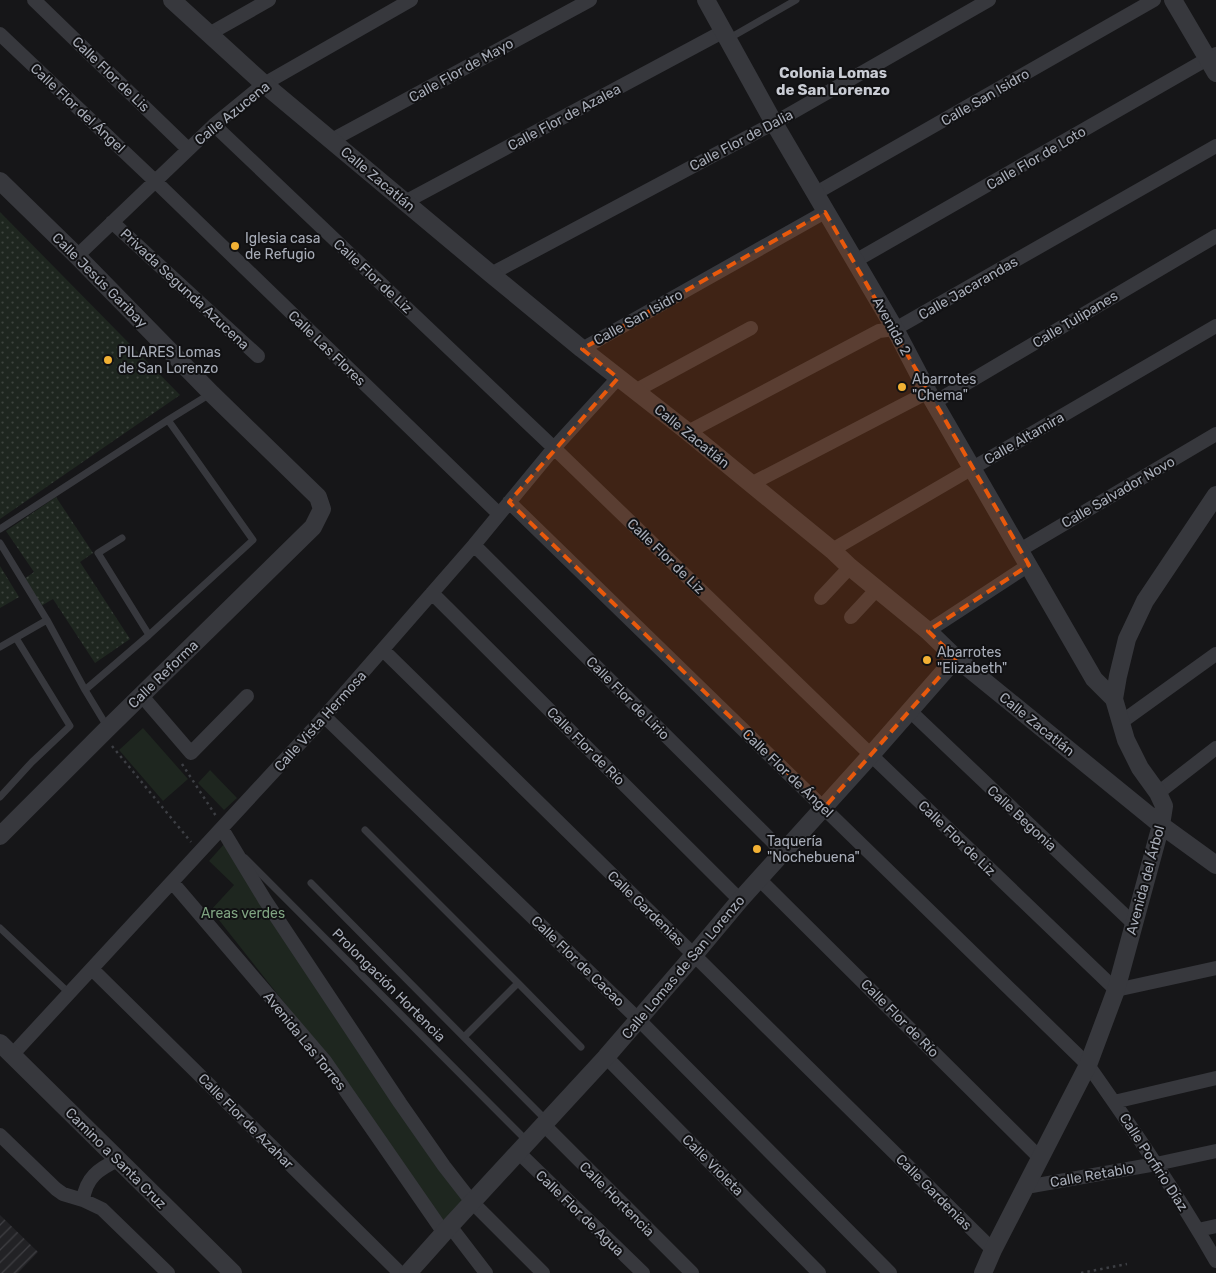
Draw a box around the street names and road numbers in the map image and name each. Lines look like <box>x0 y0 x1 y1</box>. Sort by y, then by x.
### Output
street label: Calle Flor de Lis <box>68 33 153 116</box>
street label: Calle Flor de Mayo <box>406 35 517 106</box>
street label: Calle Flor del Ángel <box>27 59 129 157</box>
street label: Calle San Isidro <box>938 65 1033 130</box>
street label: Calle Azucena <box>191 78 273 149</box>
street label: Calle Flor de Azalea <box>505 80 624 154</box>
street label: Calle Flor de Dalia <box>687 106 796 175</box>
street label: Calle Flor de Loto <box>984 123 1089 194</box>
street label: Calle Zacatlán <box>337 143 418 215</box>
street label: Privada Segunda Azucena <box>117 225 253 354</box>
street label: Calle Jesús Garibay <box>49 229 151 332</box>
street label: Calle Flor de Liz <box>330 236 415 317</box>
street label: Calle Jacarandas <box>916 253 1021 324</box>
street label: Calle San Isidro <box>591 286 686 349</box>
street label: Calle Tulipanes <box>1030 287 1121 352</box>
street label: Avenida 2 <box>869 294 914 358</box>
street label: Calle Las Flores <box>284 307 369 390</box>
street label: Calle Zacatlán <box>651 401 733 472</box>
street label: Calle Altamira <box>981 409 1067 468</box>
street label: Calle Salvador Novo <box>1059 453 1178 532</box>
street label: Calle Flor de Liz <box>623 515 708 598</box>
street label: Calle Reforma <box>125 637 202 712</box>
street label: Calle Flor de Lirio <box>582 653 673 744</box>
street label: Calle Vista Hermosa <box>271 668 370 775</box>
street label: Calle Zacatlán <box>996 689 1078 760</box>
street label: Calle Flor de Río <box>543 704 628 789</box>
street label: Calle Flor de Ángel <box>739 725 837 821</box>
street label: Calle Begonia <box>984 782 1060 855</box>
street label: Calle Flor de Liz <box>914 797 999 880</box>
street label: Avenida del Árbol <box>1122 823 1168 937</box>
street label: Calle Gardenias <box>604 867 688 949</box>
street label: Calle Lomas de San Lorenzo <box>618 892 748 1042</box>
street label: Calle Flor de Cacao <box>527 912 628 1010</box>
street label: Prolongación Hortencia <box>328 925 449 1046</box>
street label: Calle Flor de Río <box>857 976 942 1061</box>
street label: Avenida Las Torres <box>260 989 350 1094</box>
street label: Calle Flor de Azahar <box>194 1070 297 1173</box>
street label: Camino a Santa Cruz <box>62 1104 170 1212</box>
street label: Calle Porfirio Díaz <box>1116 1110 1192 1214</box>
street label: Calle Violeta <box>678 1131 747 1200</box>
street label: Calle Gardenias <box>892 1151 975 1234</box>
street label: Calle Hortencia <box>576 1158 658 1240</box>
street label: Calle Retablo <box>1049 1160 1135 1191</box>
street label: Calle Flor de Agua <box>532 1167 627 1260</box>

